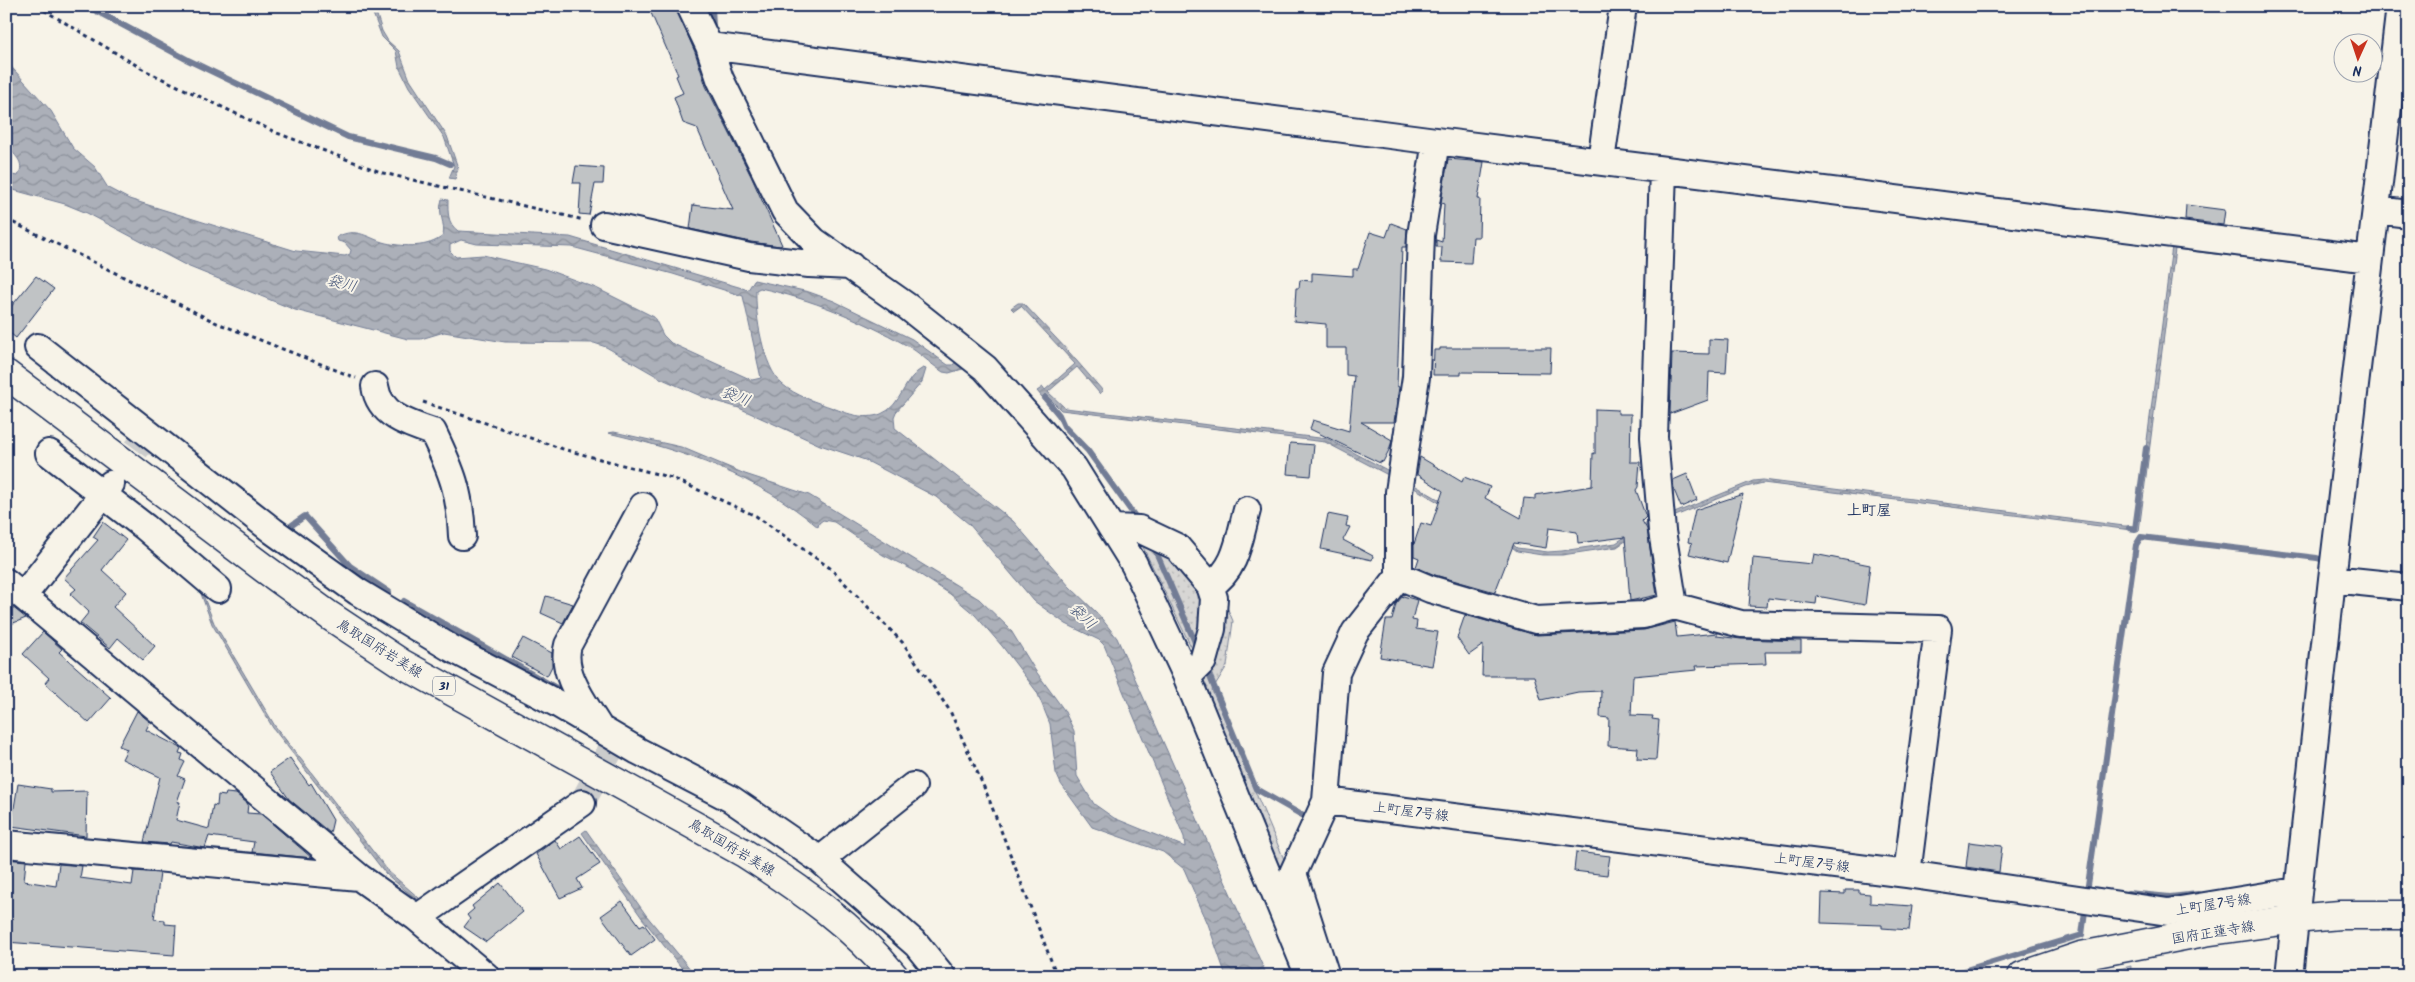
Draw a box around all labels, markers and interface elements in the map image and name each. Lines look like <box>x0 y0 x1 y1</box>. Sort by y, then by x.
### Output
north arrow <box>2332 32 2382 82</box>
text: N <box>2352 59 2362 81</box>
water label: 袋川 <box>324 268 359 299</box>
water label: 袋川 <box>717 380 754 414</box>
district label: 上町屋 <box>1846 499 1892 523</box>
water label: 袋川 <box>1063 598 1101 636</box>
street label: 鳥取国府岩美線 <box>332 614 427 684</box>
road number: 31 <box>433 676 455 696</box>
street label: 上町屋7号線 <box>1372 796 1450 828</box>
street label: 鳥取国府岩美線 <box>684 813 779 883</box>
street label: 上町屋7号線 <box>1773 847 1851 879</box>
street label: 上町屋7号線 <box>2174 888 2253 922</box>
street label: 国府正蓮寺線 <box>2170 916 2256 950</box>

